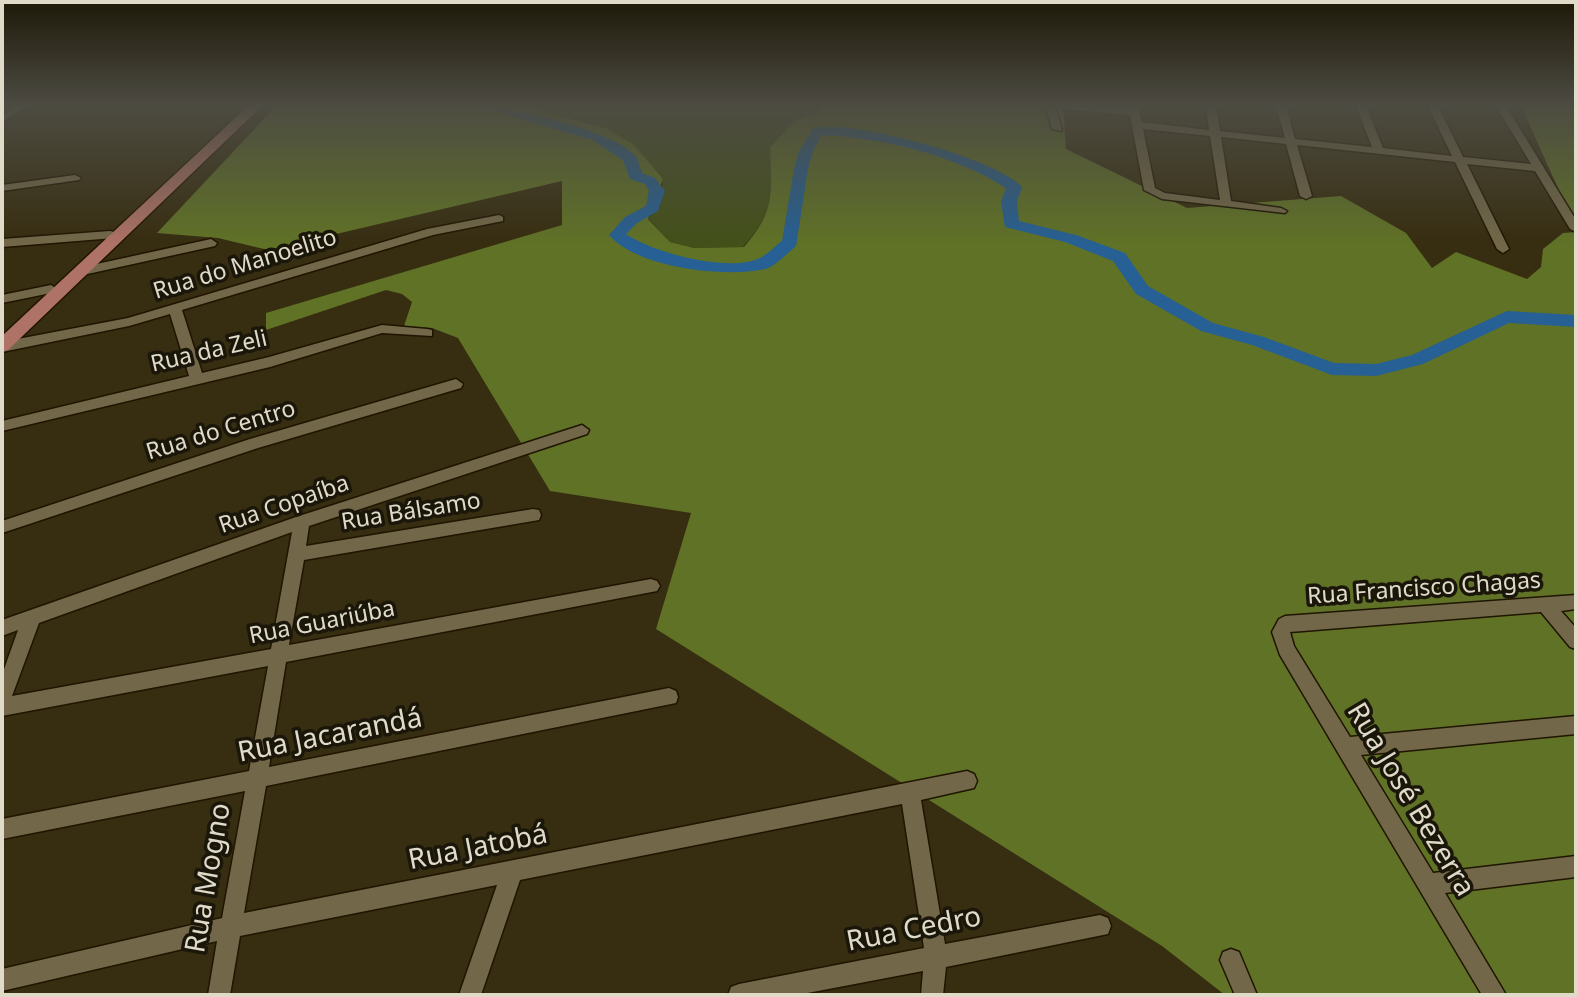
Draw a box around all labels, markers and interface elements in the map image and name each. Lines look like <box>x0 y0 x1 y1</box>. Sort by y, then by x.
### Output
street label: Rua do Manoelito <box>150 224 340 306</box>
street label: Rua da Zeli <box>148 325 270 379</box>
street label: Rua do Centro <box>143 395 299 467</box>
street label: Rua Copaíba <box>215 470 353 540</box>
street label: Rua Bálsamo <box>339 487 483 537</box>
street label: Rua Francisco Chagas <box>1306 567 1542 611</box>
street label: Rua Guariúba <box>247 595 397 651</box>
street label: Rua José Bezerra <box>1339 697 1481 903</box>
street label: Rua Jacarandá <box>235 702 425 770</box>
street label: Rua Mogno <box>179 800 239 956</box>
street label: Rua Jatobá <box>406 818 550 878</box>
street label: Rua Cedro <box>844 900 984 960</box>

